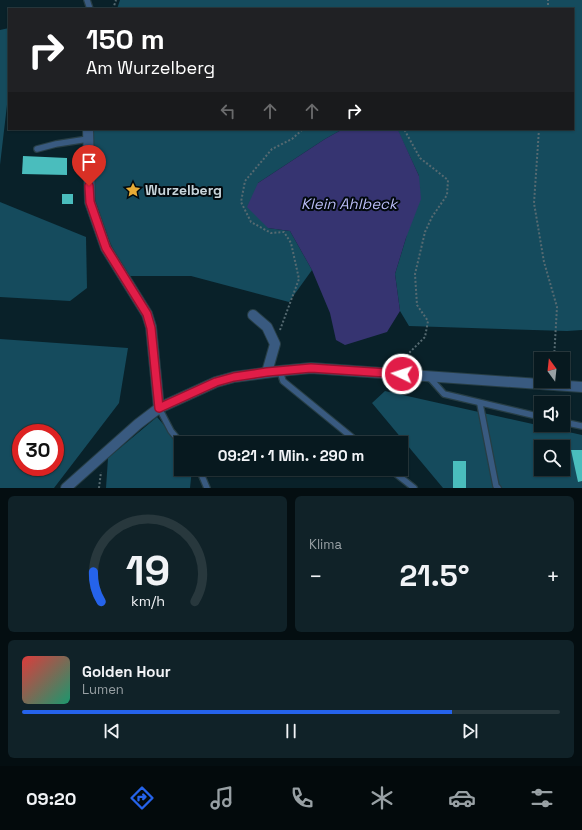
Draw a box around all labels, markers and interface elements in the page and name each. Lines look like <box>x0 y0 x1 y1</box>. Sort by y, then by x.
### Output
text: 150 m <box>86 21 165 57</box>
icon: right <box>20 24 72 76</box>
text: Am Wurzelberg <box>86 56 215 79</box>
icon: left <box>217 100 239 122</box>
icon: ahead <box>259 100 281 122</box>
icon: ahead <box>301 100 323 122</box>
icon: right <box>343 100 365 122</box>
pin <box>72 145 106 186</box>
icon: arrive <box>78 151 100 173</box>
place icon: Wurzelberg <box>124 181 142 199</box>
place label: Wurzelberg <box>145 181 222 199</box>
water label: Klein Ahlbeck <box>301 194 399 213</box>
north arrow <box>534 352 570 388</box>
map controls <box>534 352 570 476</box>
position arrow <box>381 353 423 395</box>
button: sound <box>534 396 570 432</box>
speed limit sign: 30 <box>12 424 64 476</box>
button: search <box>534 440 570 476</box>
text: 09:21 · 1 Min. · 290 m <box>218 446 364 465</box>
text: Klima <box>309 536 342 553</box>
text: 19 <box>125 544 170 597</box>
text: 21.5° <box>399 556 470 595</box>
text: − <box>309 562 323 590</box>
text: + <box>546 562 560 590</box>
text: km/h <box>130 592 165 610</box>
text: Golden Hour <box>82 662 171 681</box>
text: Lumen <box>82 681 124 698</box>
icon: previous <box>101 720 123 742</box>
icon: pause <box>280 720 302 742</box>
icon: next <box>459 720 481 742</box>
icon: directions <box>128 784 156 812</box>
icon: music <box>208 784 236 812</box>
icon: phone <box>288 784 316 812</box>
icon: climate <box>368 784 396 812</box>
icon: car <box>448 784 476 812</box>
icon: filters <box>528 784 556 812</box>
text: 09:20 <box>26 787 76 810</box>

